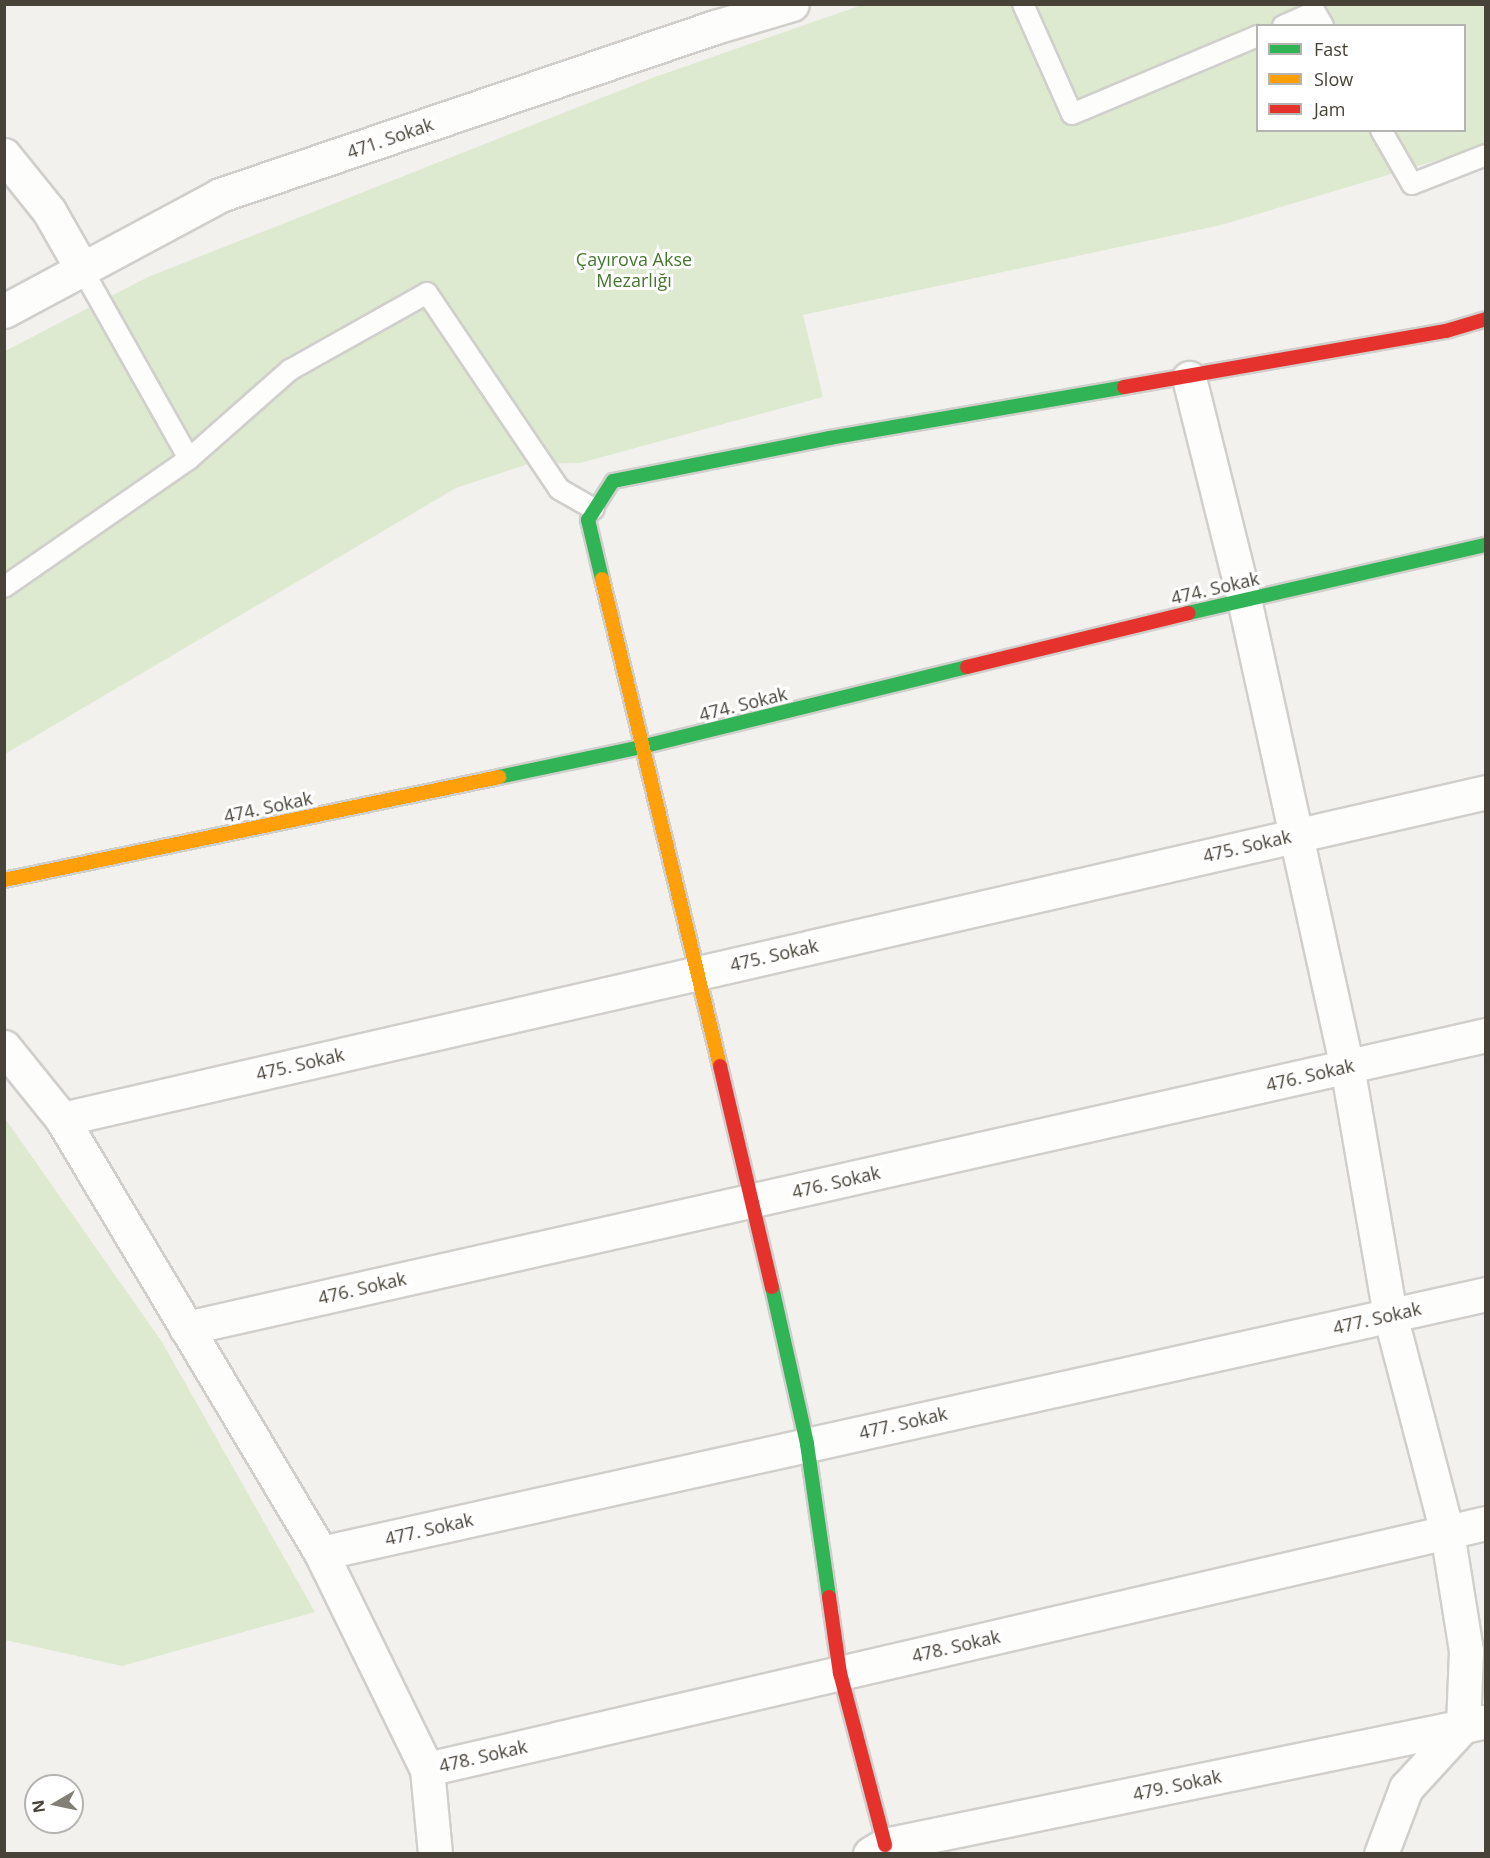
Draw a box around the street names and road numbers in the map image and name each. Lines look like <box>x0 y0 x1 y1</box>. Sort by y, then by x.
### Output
street label: 471. Sokak <box>344 113 436 163</box>
street label: 474. Sokak <box>1169 567 1261 609</box>
street label: 474. Sokak <box>697 683 789 725</box>
street label: 474. Sokak <box>222 787 314 827</box>
street label: 475. Sokak <box>1201 825 1293 867</box>
street label: 475. Sokak <box>728 934 820 976</box>
street label: 475. Sokak <box>254 1043 346 1085</box>
street label: 476. Sokak <box>1264 1054 1356 1096</box>
street label: 476. Sokak <box>790 1161 882 1203</box>
street label: 476. Sokak <box>316 1267 408 1309</box>
street label: 477. Sokak <box>1331 1297 1423 1339</box>
street label: 477. Sokak <box>857 1402 949 1444</box>
street label: 477. Sokak <box>383 1508 475 1550</box>
street label: 478. Sokak <box>910 1625 1002 1667</box>
street label: 478. Sokak <box>437 1735 529 1777</box>
street label: 479. Sokak <box>1131 1765 1223 1805</box>

